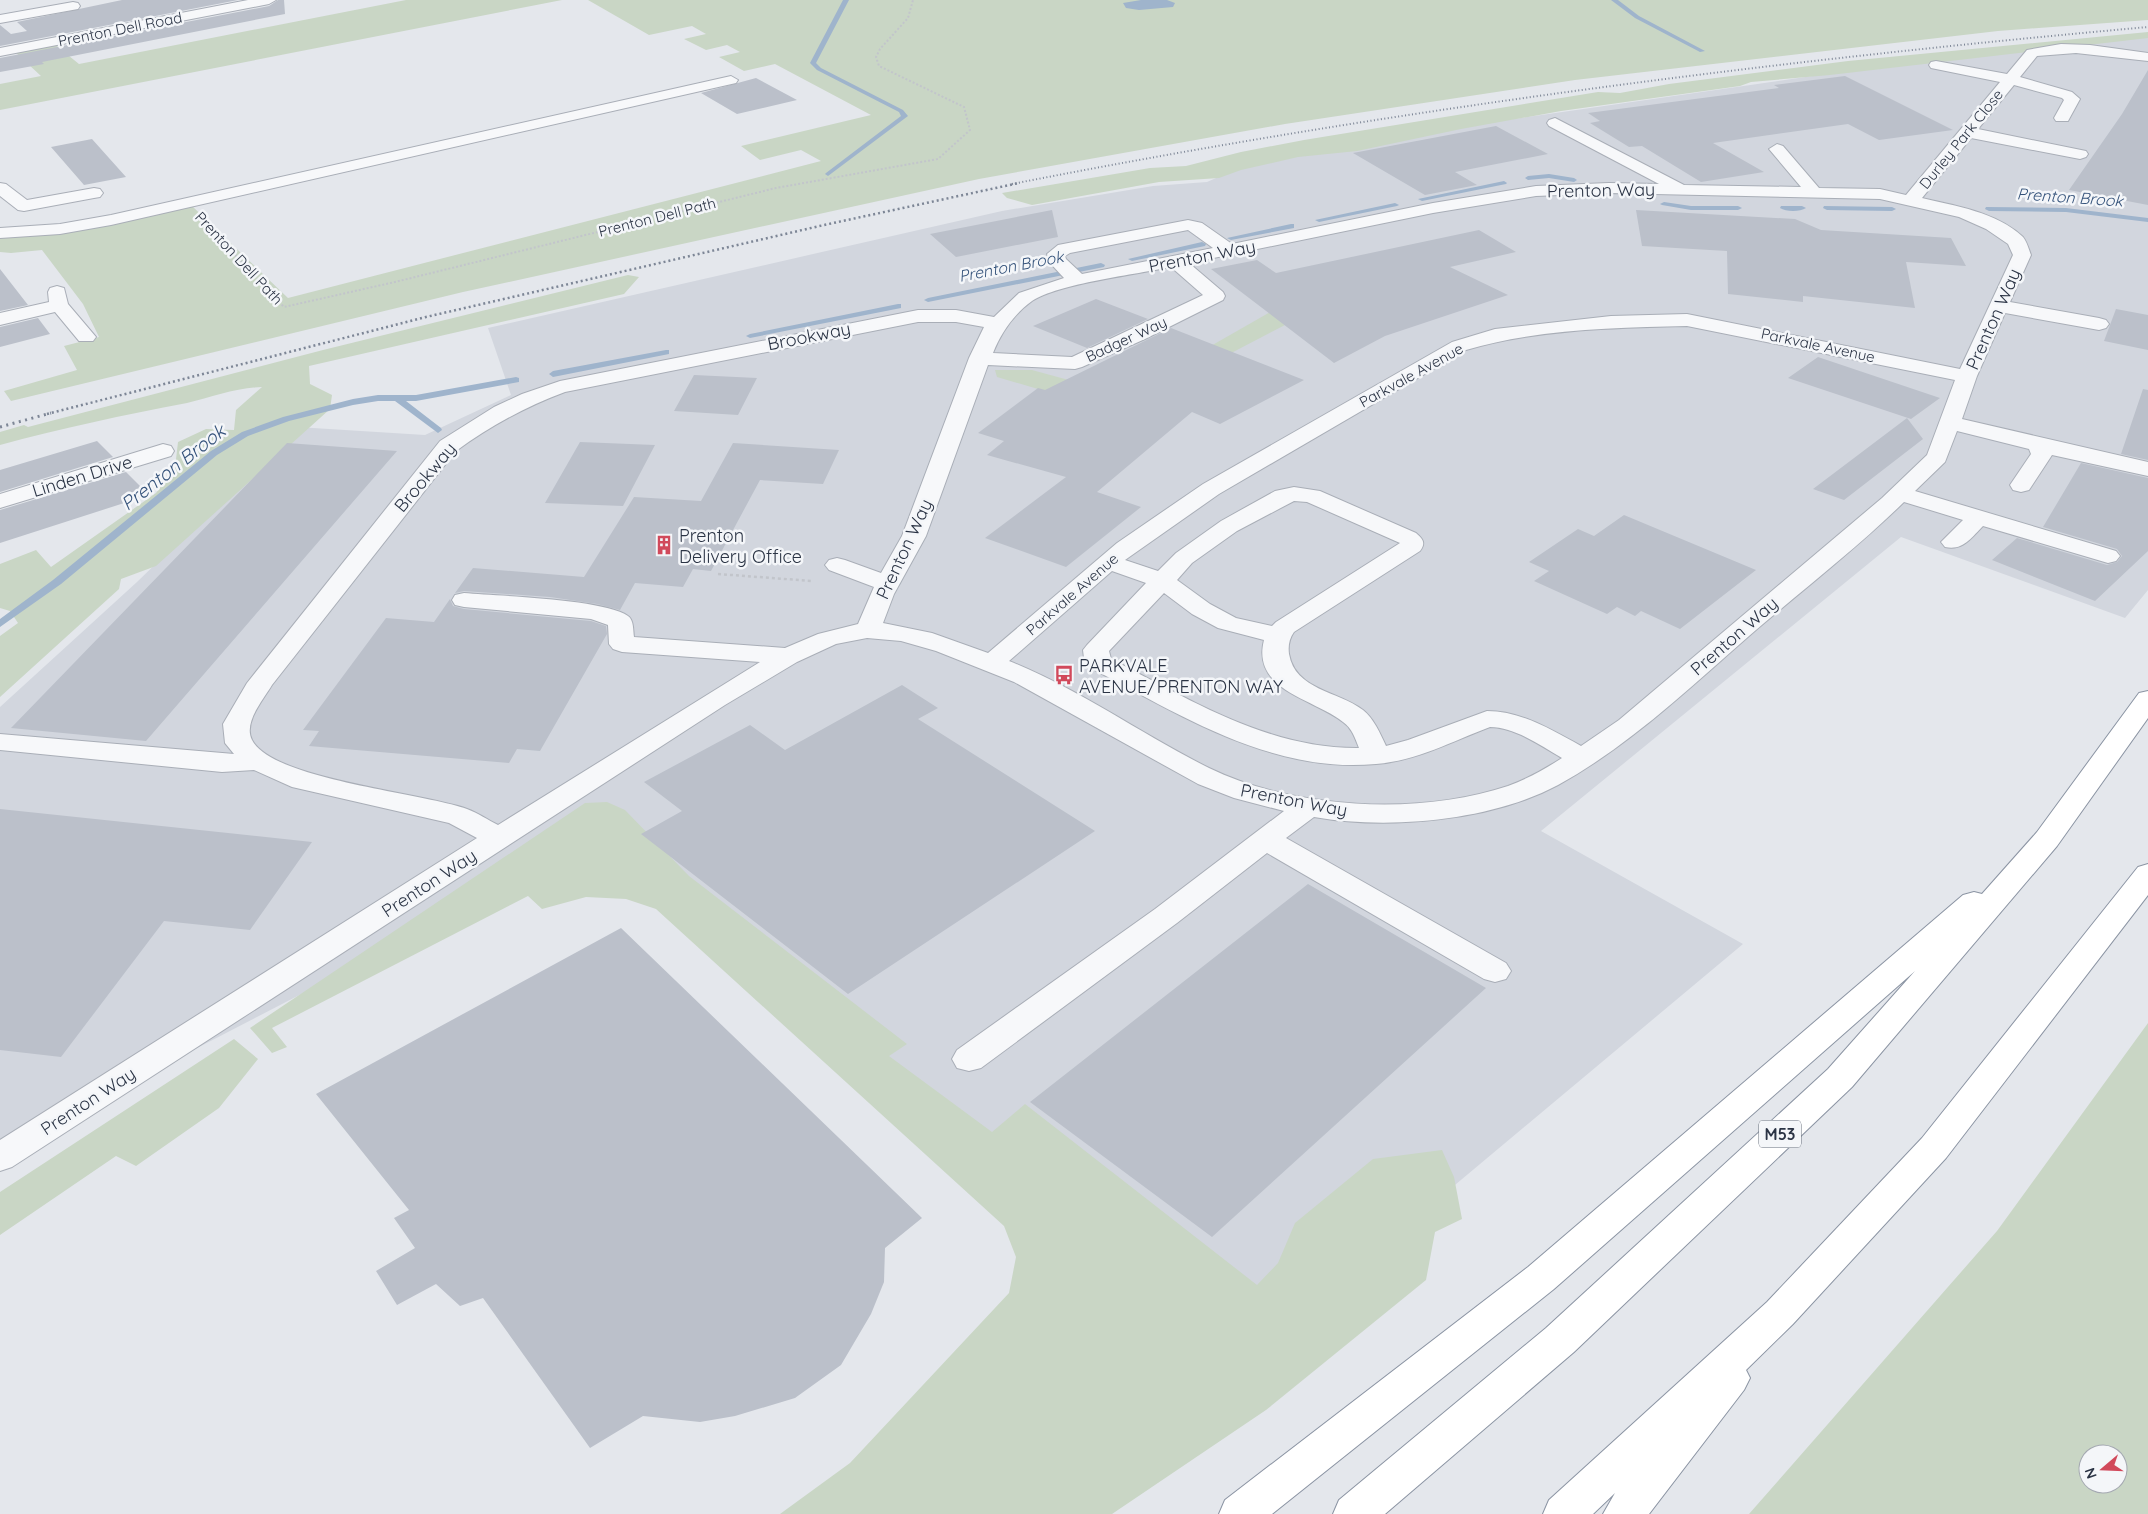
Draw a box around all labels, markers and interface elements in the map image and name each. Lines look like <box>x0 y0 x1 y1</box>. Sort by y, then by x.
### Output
street label: Prenton Dell Road <box>56 8 184 50</box>
street label: Durley Park Close <box>1915 85 2007 193</box>
street label: Prenton Way <box>1547 178 1655 202</box>
water label: Prenton Brook <box>2016 183 2125 211</box>
street label: Prenton Dell Path <box>596 193 718 241</box>
street label: Prenton Dell Path <box>191 208 287 308</box>
street label: Prenton Way <box>1147 234 1257 278</box>
water label: Prenton Brook <box>957 246 1067 286</box>
street label: Prenton Way <box>1960 265 2026 373</box>
street label: Badger Way <box>1082 312 1170 366</box>
street label: Brookway <box>765 317 853 355</box>
street label: Parkvale Avenue <box>1759 324 1877 366</box>
street label: Parkvale Avenue <box>1356 339 1466 411</box>
water label: Prenton Brook <box>116 418 232 515</box>
street label: Brookway <box>389 437 461 517</box>
street label: Linden Drive <box>29 450 135 502</box>
street label: Prenton Way <box>871 495 937 603</box>
place label: Prenton Delivery Office <box>679 524 802 568</box>
building icon: Prenton Delivery Office <box>653 534 675 556</box>
street label: Parkvale Avenue <box>1022 549 1122 639</box>
street label: Prenton Way <box>1686 592 1782 680</box>
place label: PARKVALE AVENUE/PRENTON WAY <box>1079 654 1283 698</box>
bus stop icon: PARKVALE AVENUE/PRENTON WAY <box>1053 664 1075 686</box>
street label: Prenton Way <box>1239 778 1349 822</box>
street label: Prenton Way <box>377 844 481 922</box>
street label: Prenton Way <box>36 1062 140 1140</box>
road number: M53 <box>1759 1120 1801 1148</box>
north arrow <box>2078 1444 2128 1494</box>
text: N <box>2081 1465 2101 1481</box>

